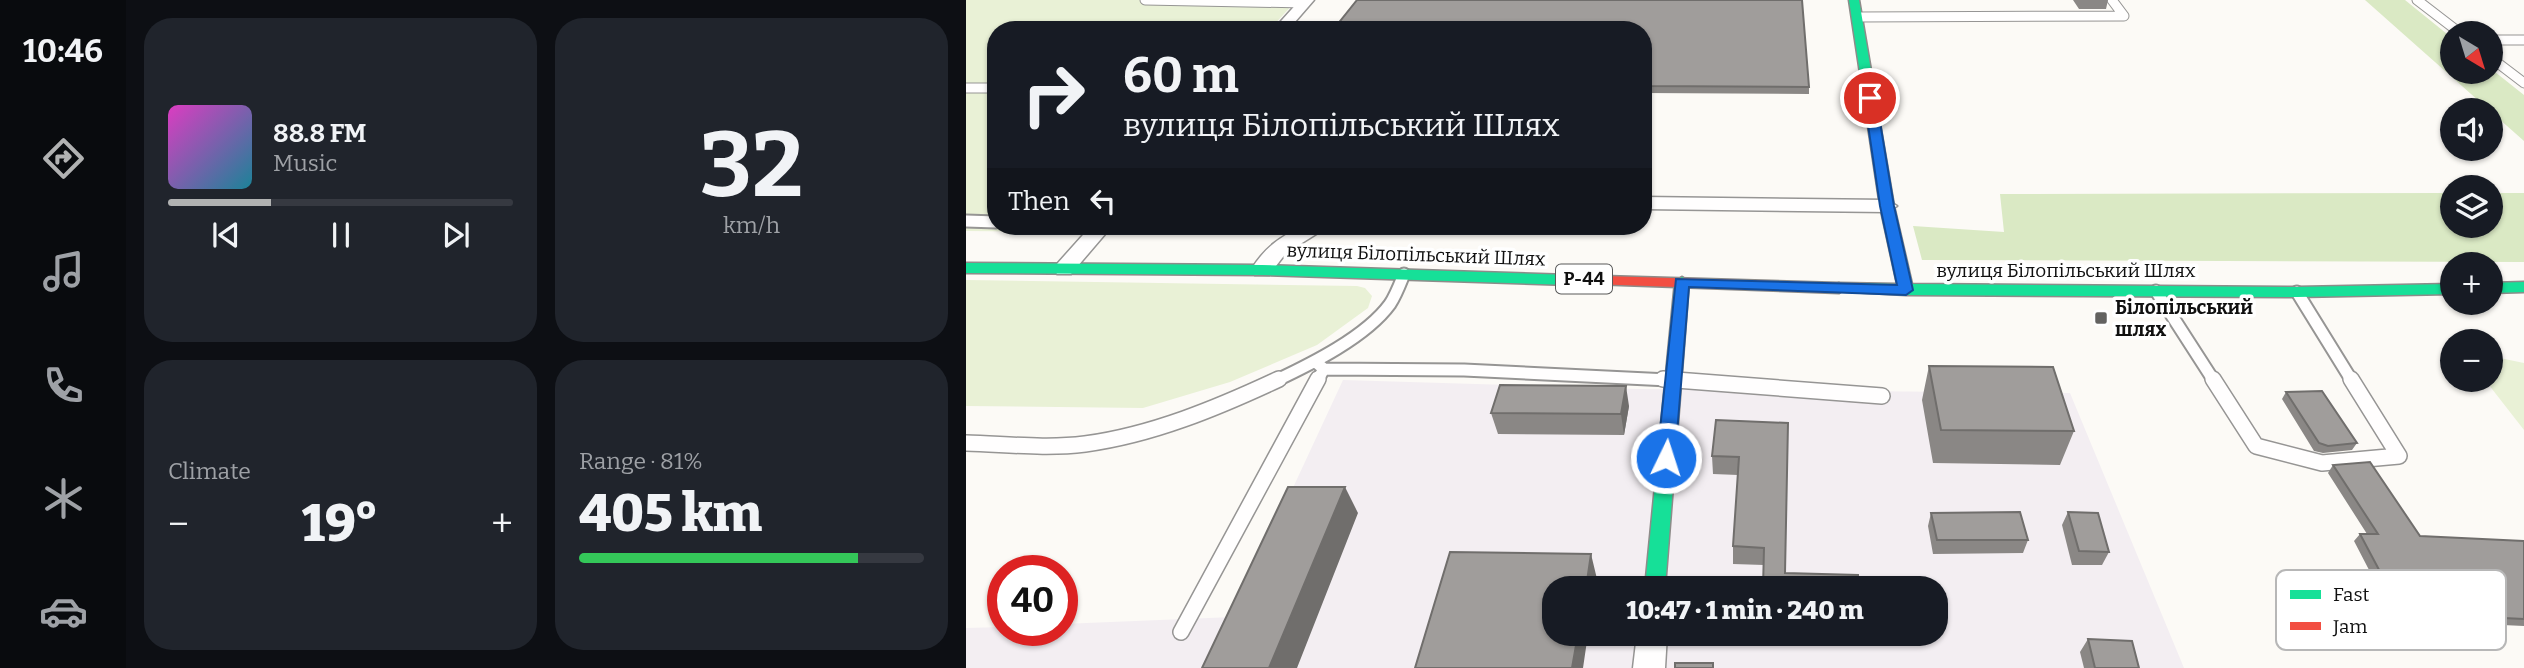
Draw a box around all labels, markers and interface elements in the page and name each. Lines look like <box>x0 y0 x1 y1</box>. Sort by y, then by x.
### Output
north arrow <box>2440 21 2502 84</box>
map controls <box>2440 21 2503 392</box>
text: 10:46 <box>23 32 103 70</box>
text: 60 m <box>1123 46 1239 105</box>
icon: right <box>1008 49 1099 140</box>
pin <box>1840 68 1900 128</box>
icon: arrive <box>1851 79 1889 117</box>
button: sound <box>2440 98 2503 161</box>
text: вулиця Білопільський Шлях <box>1123 106 1560 144</box>
text: 32 <box>700 111 803 220</box>
text: 88.8 FM <box>273 118 367 149</box>
icon: directions <box>39 134 88 183</box>
text: Music <box>273 149 337 177</box>
button: layers <box>2440 175 2503 238</box>
icon: left <box>1084 182 1122 220</box>
text: Then <box>1008 186 1070 217</box>
text: km/h <box>723 211 780 239</box>
icon: previous <box>207 216 245 254</box>
icon: pause <box>322 216 360 254</box>
icon: next <box>437 216 475 254</box>
street label: вулиця Білопільський Шлях <box>1286 238 1546 271</box>
icon: music <box>39 247 88 296</box>
button: + <box>2440 252 2503 315</box>
street label: вулиця Білопільський Шлях <box>1936 259 2196 282</box>
road number: Р-44 <box>1556 264 1612 293</box>
place label: Білопільський шлях <box>2115 296 2253 341</box>
marker: Білопільський шлях <box>2093 310 2109 326</box>
button: − <box>2440 329 2503 392</box>
icon: phone <box>39 361 88 410</box>
position arrow <box>1629 421 1703 495</box>
text: Range · 81% <box>579 447 703 475</box>
text: Climate <box>168 457 251 485</box>
icon: climate <box>39 474 88 523</box>
text: 405 km <box>579 482 762 545</box>
text: 19° <box>302 492 378 555</box>
text: − <box>168 501 189 547</box>
text: + <box>491 501 513 547</box>
speed limit sign: 40 <box>987 555 1078 646</box>
legend <box>2276 570 2506 650</box>
text: Fast <box>2333 583 2370 606</box>
icon: car <box>39 587 88 636</box>
text: 10:47 · 1 min · 240 m <box>1626 595 1864 626</box>
text: Jam <box>2332 615 2367 638</box>

